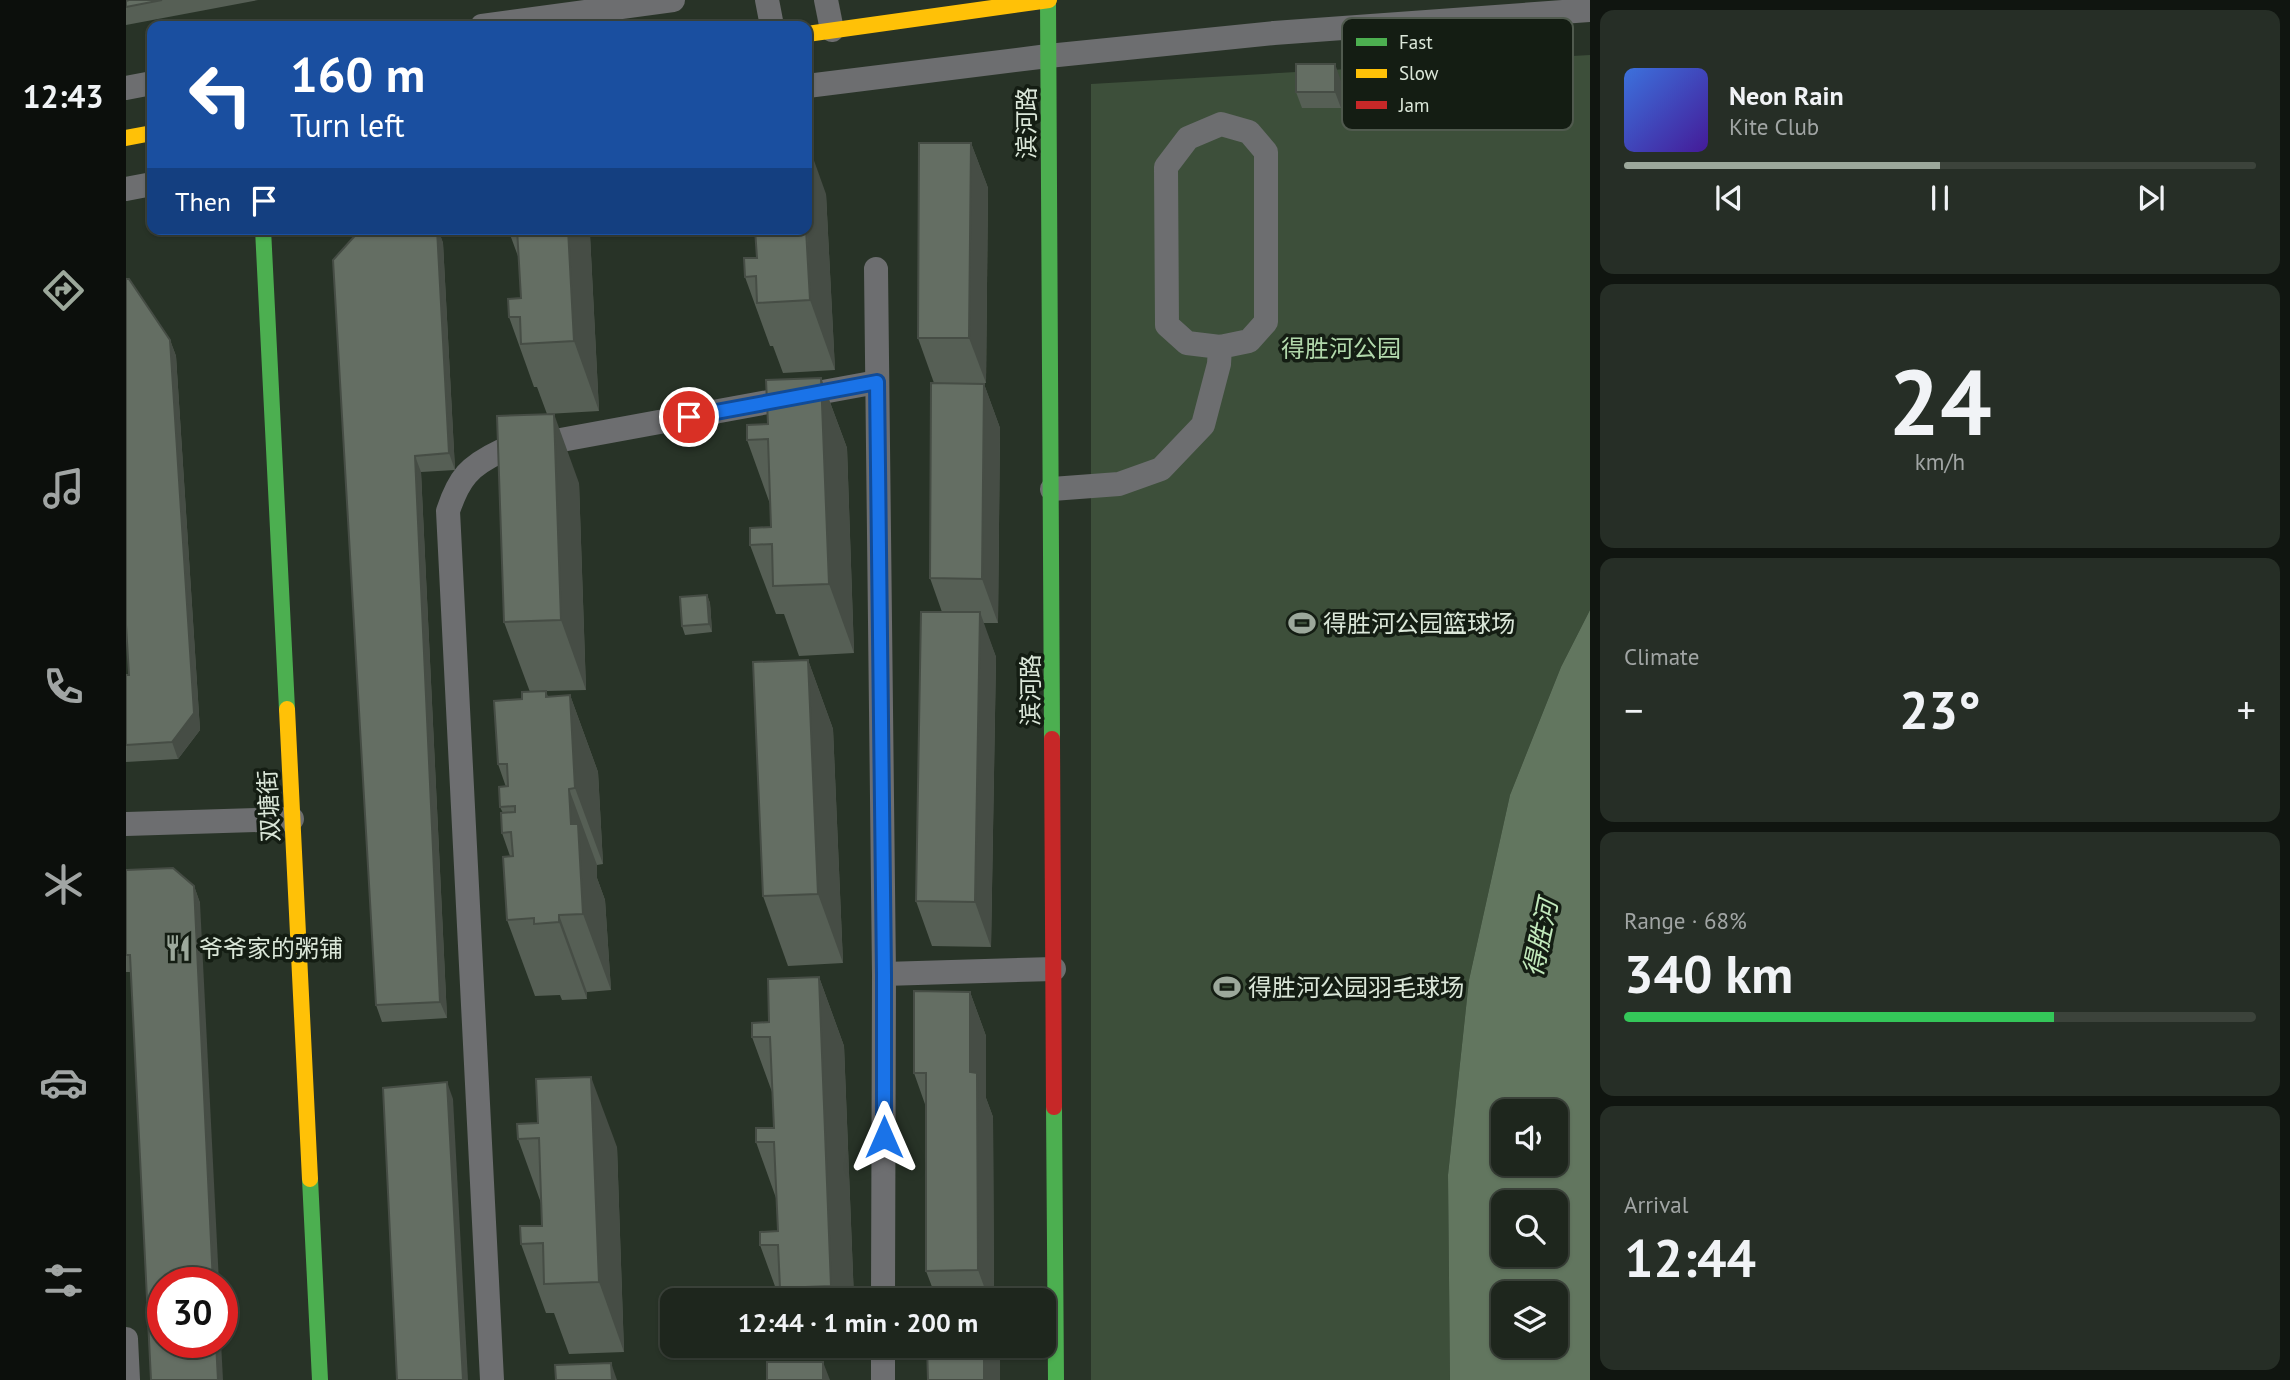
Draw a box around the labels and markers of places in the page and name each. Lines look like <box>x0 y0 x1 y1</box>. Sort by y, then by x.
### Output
pin <box>659 387 719 447</box>
sports icon: 得胜河公园篮球场 <box>1287 608 1317 638</box>
place label: 得胜河公园篮球场 <box>1323 608 1515 639</box>
restaurant icon: 爷爷家的粥铺 <box>163 933 193 963</box>
place label: 爷爷家的粥铺 <box>199 933 343 964</box>
sports icon: 得胜河公园羽毛球场 <box>1212 972 1242 1002</box>
place label: 得胜河公园羽毛球场 <box>1248 972 1464 1003</box>

